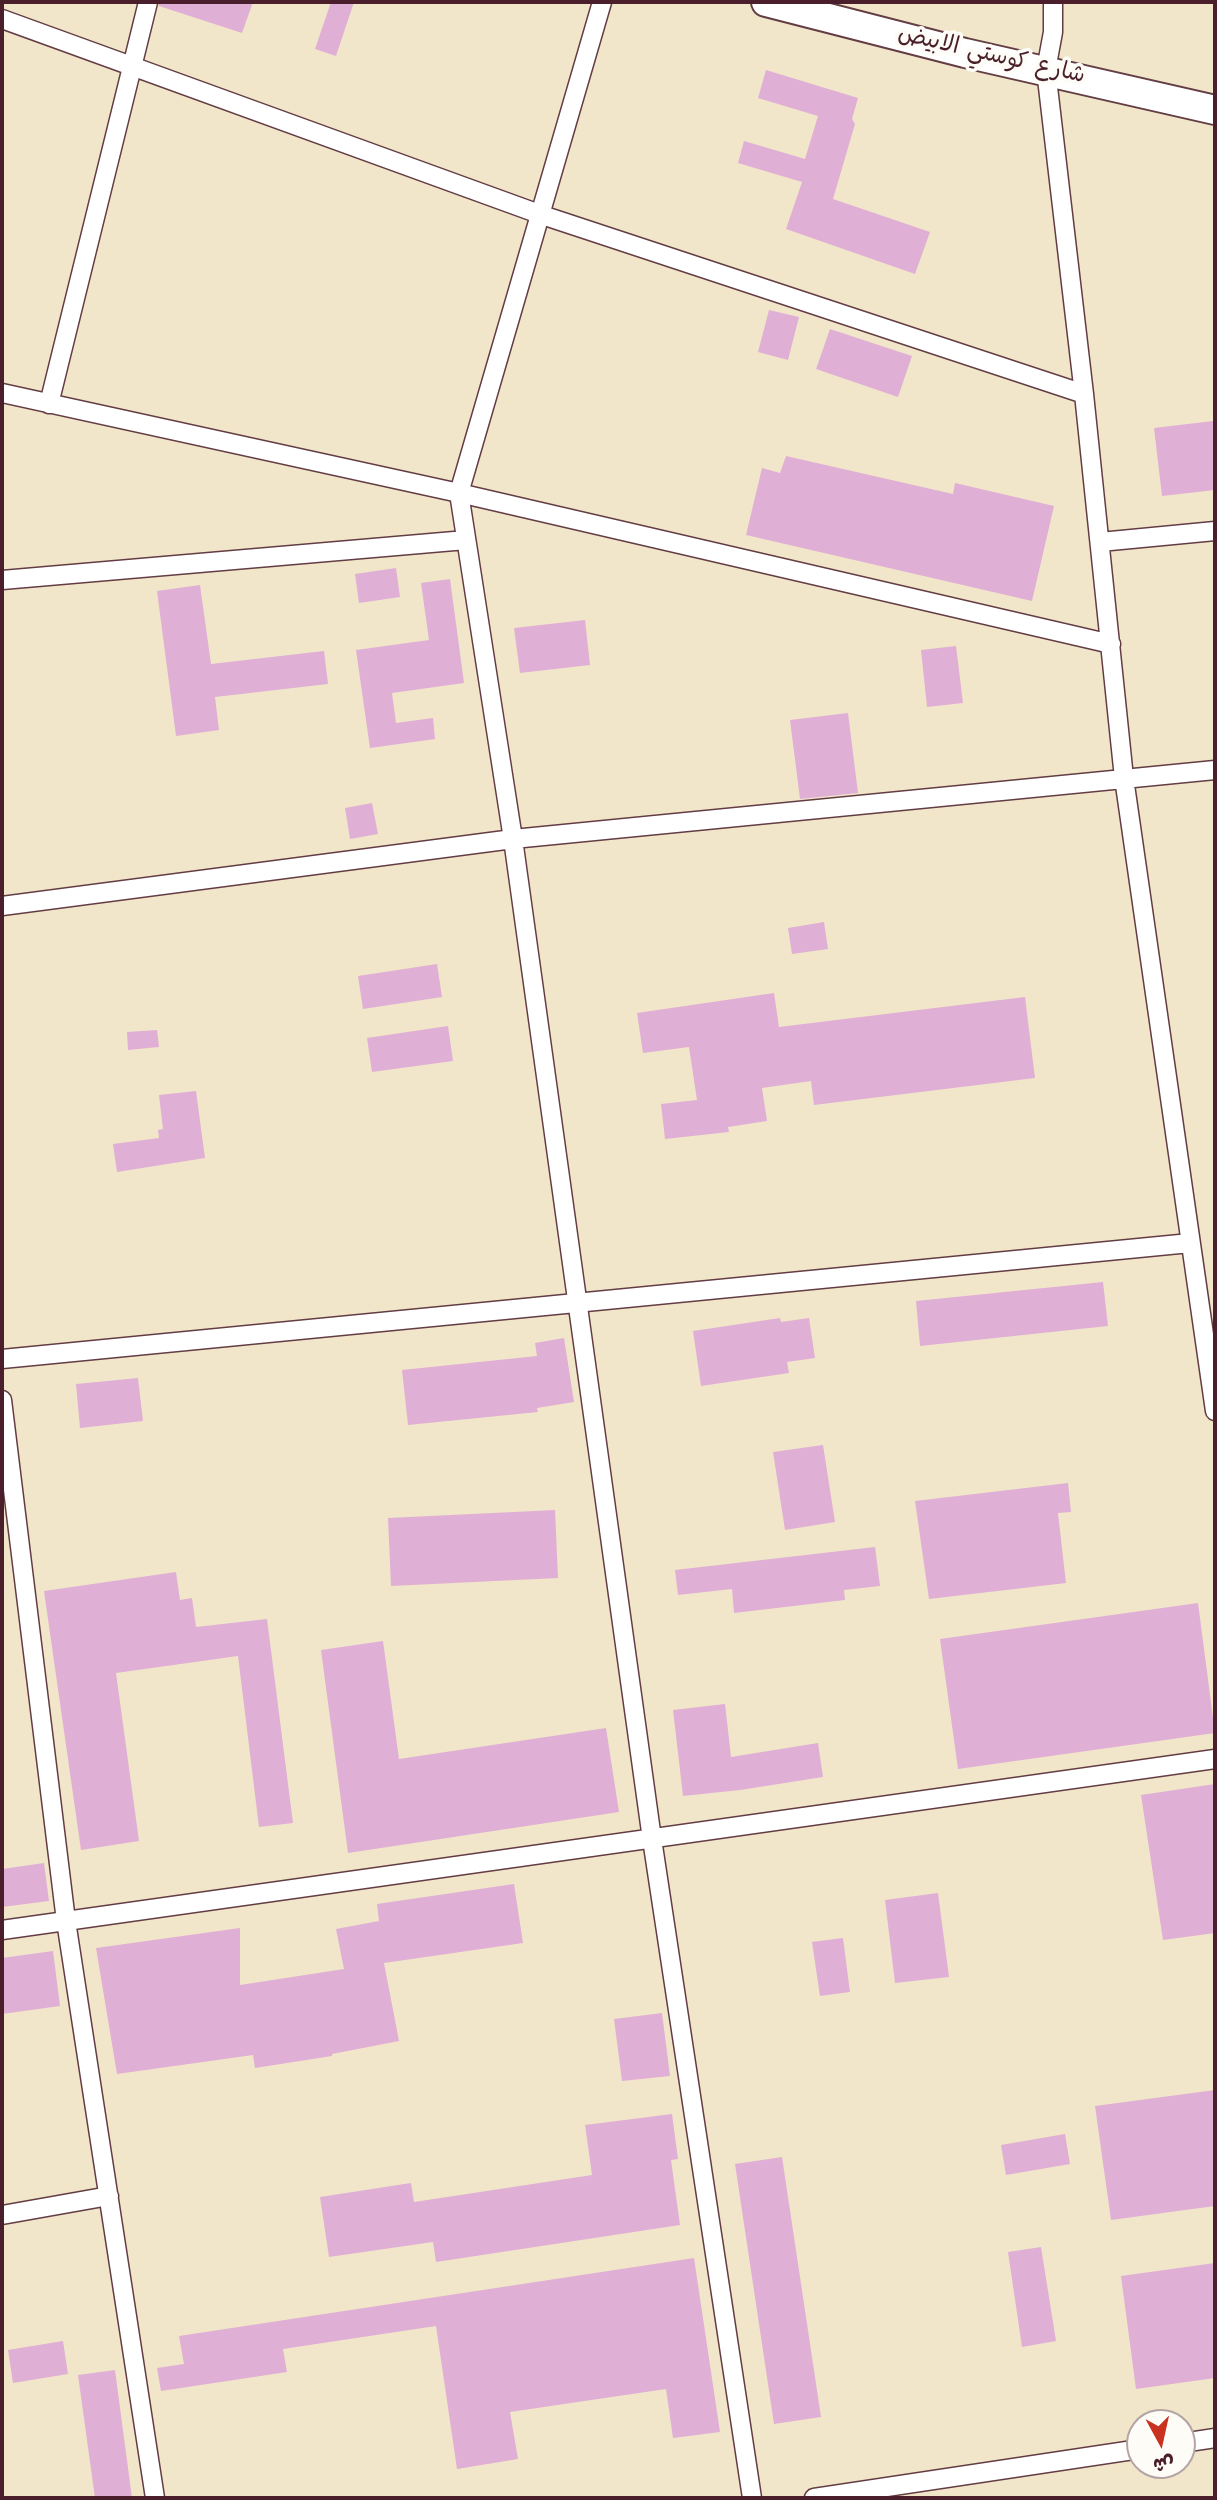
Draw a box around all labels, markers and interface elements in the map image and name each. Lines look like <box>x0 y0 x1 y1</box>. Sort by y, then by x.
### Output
street label: شارع كوستي الابيض <box>895 22 1087 92</box>
north arrow <box>1126 2409 1196 2479</box>
text: ش <box>1151 2447 1176 2479</box>

